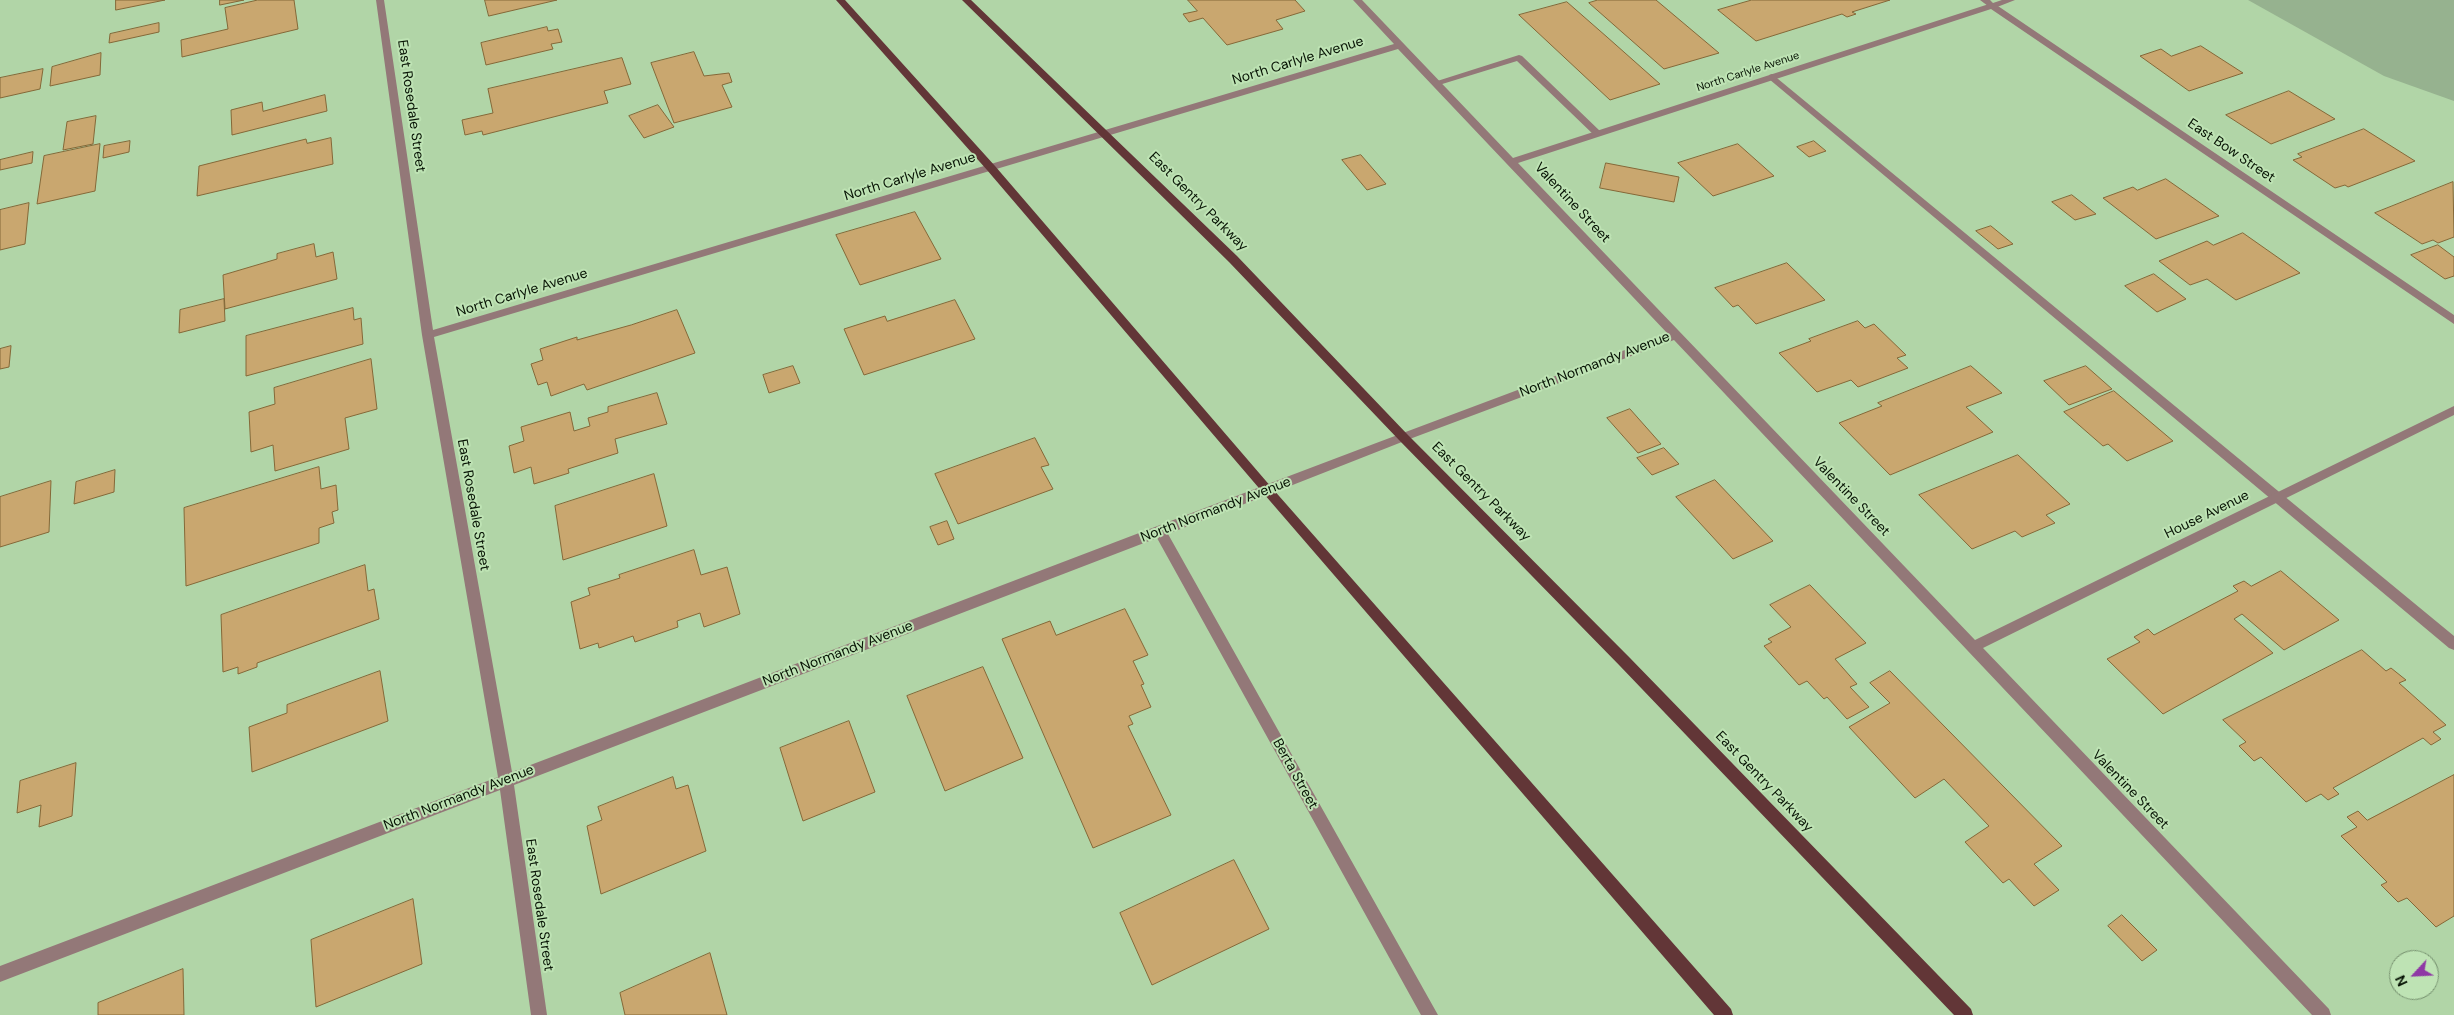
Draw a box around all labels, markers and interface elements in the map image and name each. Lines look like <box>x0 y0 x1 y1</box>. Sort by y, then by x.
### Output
street label: North Carlyle Avenue <box>1230 33 1366 89</box>
street label: East Rosedale Street <box>393 39 429 173</box>
street label: North Carlyle Avenue <box>1695 49 1801 95</box>
street label: East Bow Street <box>2184 116 2278 186</box>
street label: North Carlyle Avenue <box>842 149 978 205</box>
street label: East Gentry Parkway <box>1145 149 1251 255</box>
street label: Valentine Street <box>1531 159 1613 247</box>
street label: North Carlyle Avenue <box>454 265 590 321</box>
street label: North Normandy Avenue <box>1518 329 1672 401</box>
street label: East Rosedale Street <box>453 438 493 572</box>
street label: East Gentry Parkway <box>1428 439 1534 545</box>
street label: Valentine Street <box>1809 454 1893 540</box>
street label: North Normandy Avenue <box>1139 474 1293 546</box>
street label: House Avenue <box>2162 487 2252 543</box>
street label: North Normandy Avenue <box>761 618 915 690</box>
street label: East Gentry Parkway <box>1712 728 1816 836</box>
street label: Berta Street <box>1269 736 1321 812</box>
street label: Valentine Street <box>2088 747 2172 833</box>
street label: North Normandy Avenue <box>382 762 536 834</box>
street label: East Rosedale Street <box>521 838 557 972</box>
north arrow <box>2389 950 2439 1000</box>
text: N <box>2391 972 2412 989</box>

